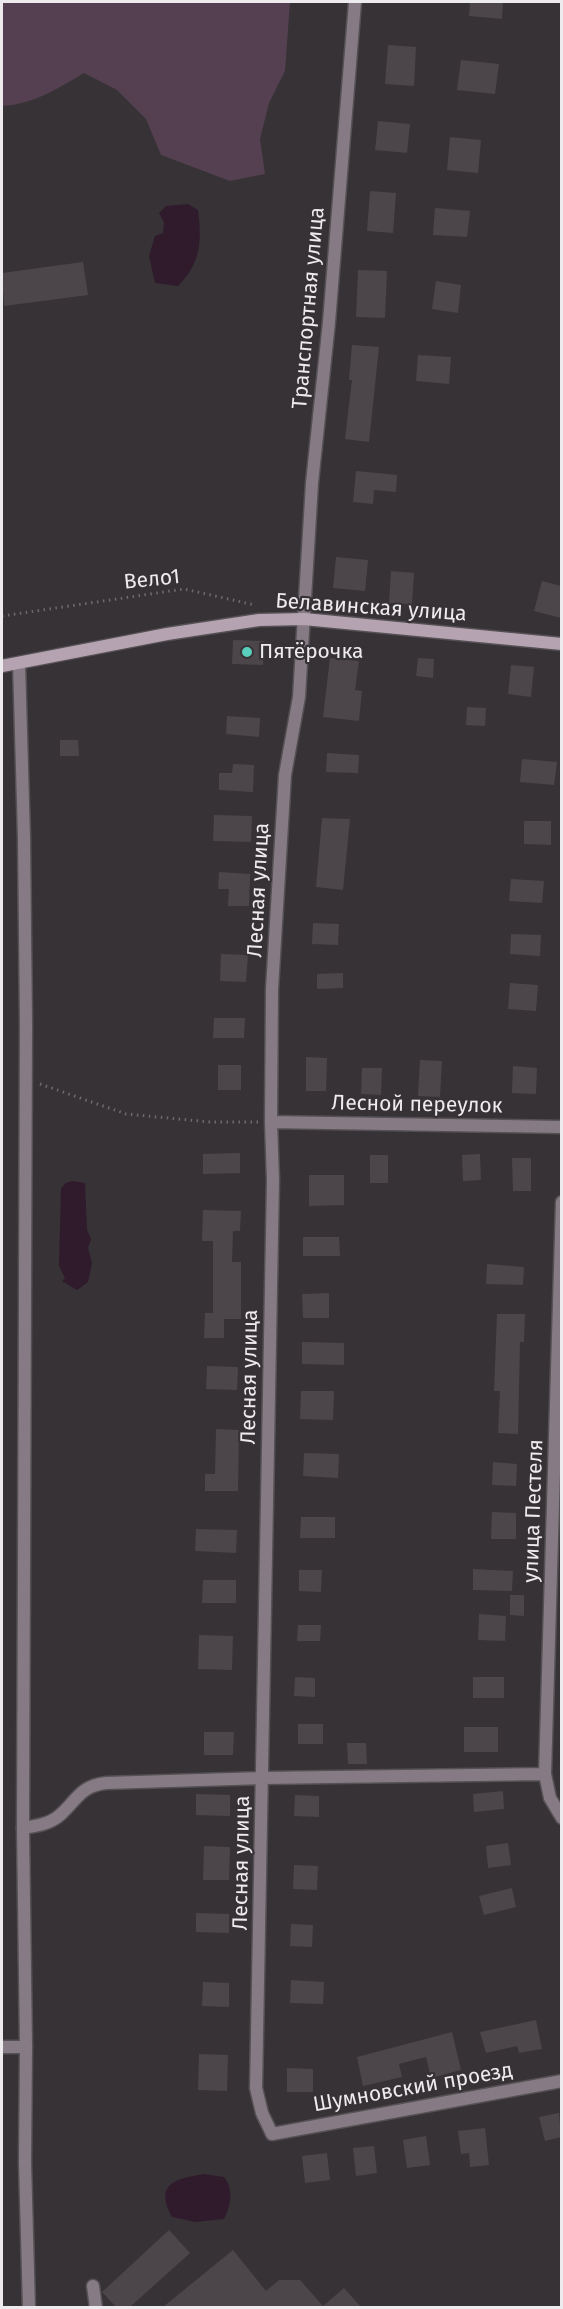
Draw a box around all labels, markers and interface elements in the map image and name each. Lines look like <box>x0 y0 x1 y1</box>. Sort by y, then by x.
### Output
street label: Транспортная улица <box>288 206 330 410</box>
street label: Вело1 <box>123 565 181 595</box>
street label: Белавинская улица <box>275 589 467 627</box>
place label: Пятёрочка <box>259 639 363 665</box>
marker: Пятёрочка <box>240 645 254 659</box>
street label: Лесная улица <box>243 822 275 958</box>
street label: Лесной переулок <box>331 1091 503 1119</box>
street label: Лесная улица <box>236 1309 264 1445</box>
street label: улица Пестеля <box>519 1439 549 1583</box>
street label: Лесная улица <box>228 1795 256 1931</box>
street label: Шумновский проезд <box>311 2058 515 2118</box>

